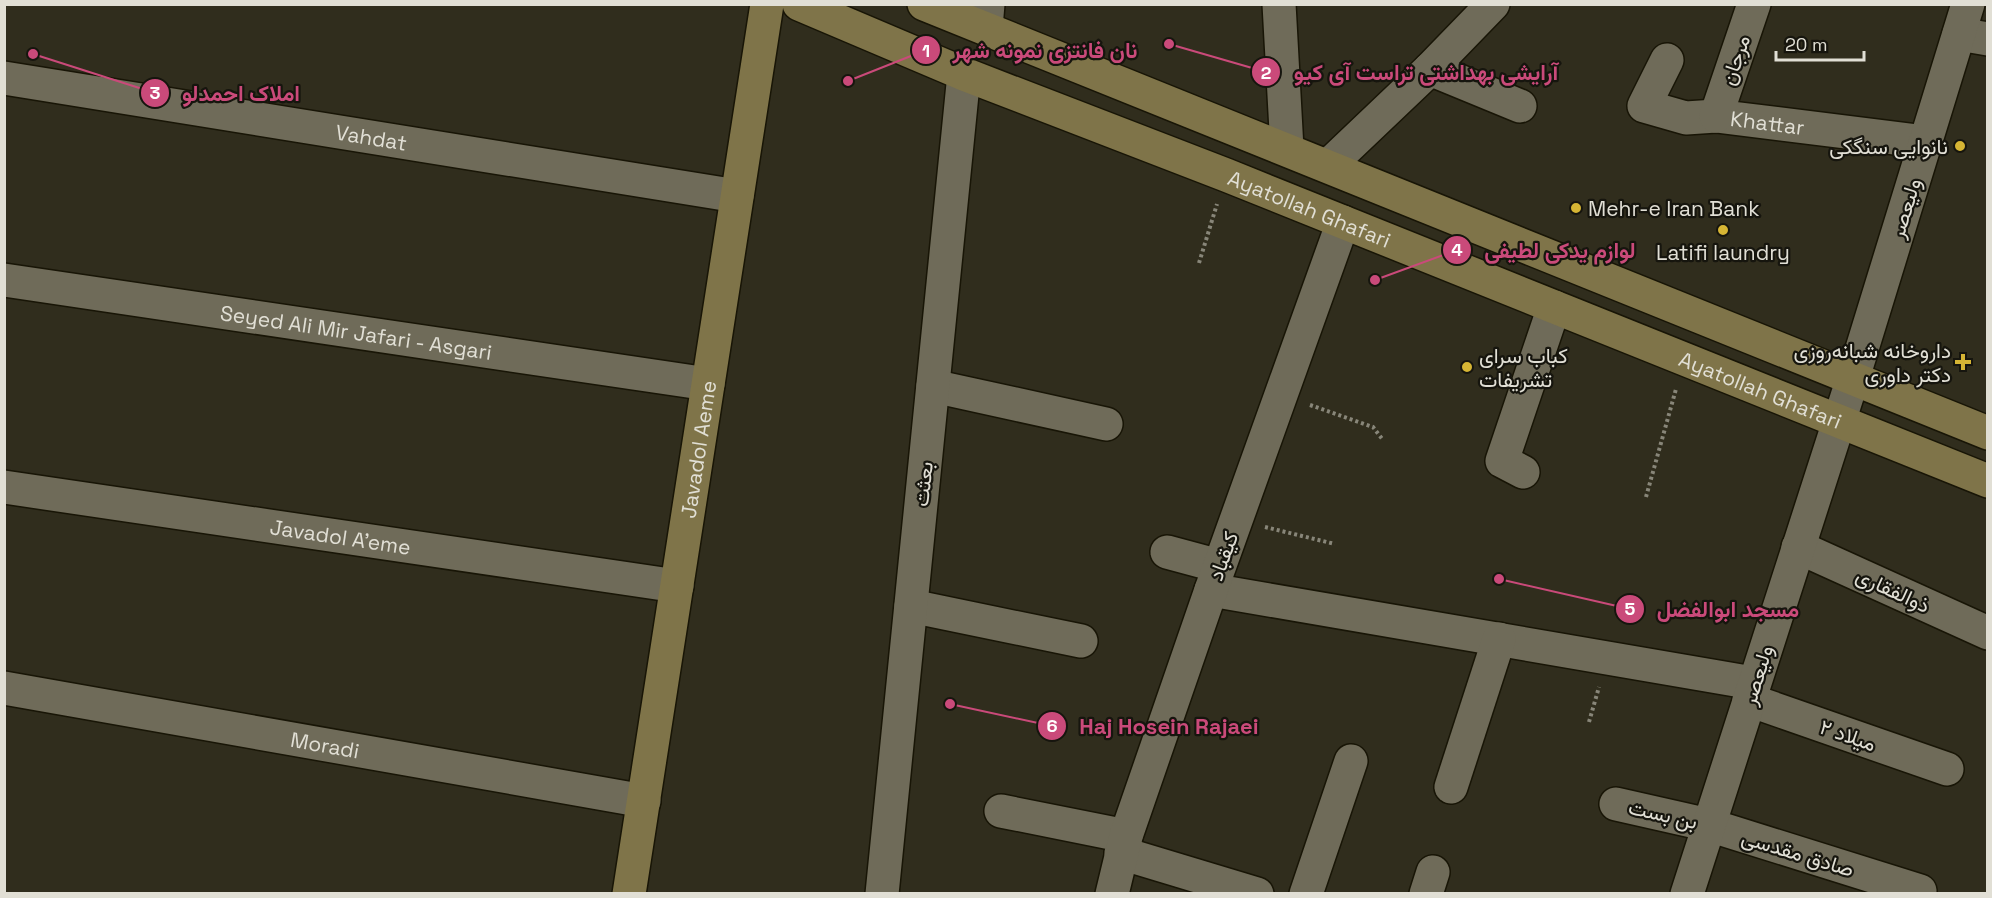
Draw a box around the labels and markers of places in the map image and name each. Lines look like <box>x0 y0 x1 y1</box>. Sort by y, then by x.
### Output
callout: نان فانتزی نمونه شهر <box>911 30 1150 70</box>
callout: آرایشی بهداشتی تراست آی کیو <box>1251 52 1570 92</box>
callout: املاک احمدلو <box>140 73 312 113</box>
place label: نانوایی سنگکی <box>1829 133 1948 160</box>
marker: نانوایی سنگکی <box>1953 139 1967 153</box>
place label: Mehr-e Iran Bank <box>1588 195 1759 222</box>
marker: Mehr-e Iran Bank <box>1569 201 1583 215</box>
marker: Latifi laundry <box>1716 223 1730 237</box>
callout: لوازم یدکی لطیفی <box>1442 230 1647 270</box>
place label: Latifi laundry <box>1656 239 1790 266</box>
place label: داروخانه شبانه‌روزی دکتر داوری <box>1794 337 1951 388</box>
place label: کباب سرای تشریفات <box>1479 342 1568 393</box>
marker: داروخانه شبانه‌روزی دکتر داوری <box>1956 355 1970 369</box>
marker: کباب سرای تشریفات <box>1460 360 1474 374</box>
callout: مسجد ابوالفضل <box>1615 589 1811 629</box>
callout: Haj Hosein Rajaei <box>1037 706 1270 746</box>

